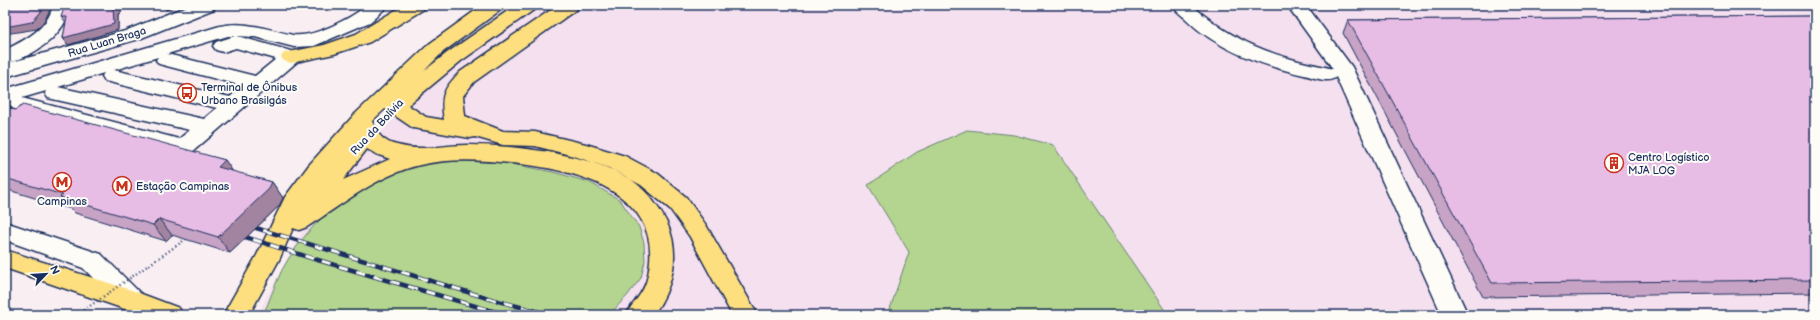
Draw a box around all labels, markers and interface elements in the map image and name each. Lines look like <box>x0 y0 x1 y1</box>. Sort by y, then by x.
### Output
street label: Rua Luan Braga <box>66 24 148 60</box>
place label: Terminal de Ônibus Urbano Brasilgás <box>201 80 298 107</box>
bus stop icon: Terminal de Ônibus Urbano Brasilgás <box>176 82 198 104</box>
street label: Rua da Bolívia <box>348 96 406 158</box>
place label: Centro Logístico MJA LOG <box>1628 151 1710 177</box>
building icon: Centro Logístico MJA LOG <box>1603 152 1625 174</box>
metro station icon: Campinas <box>51 171 73 193</box>
metro station icon: Estação Campinas <box>111 175 133 197</box>
place label: Estação Campinas <box>136 180 230 193</box>
place label: Campinas <box>37 195 88 208</box>
north arrow <box>26 254 66 294</box>
text: N <box>47 263 62 276</box>

